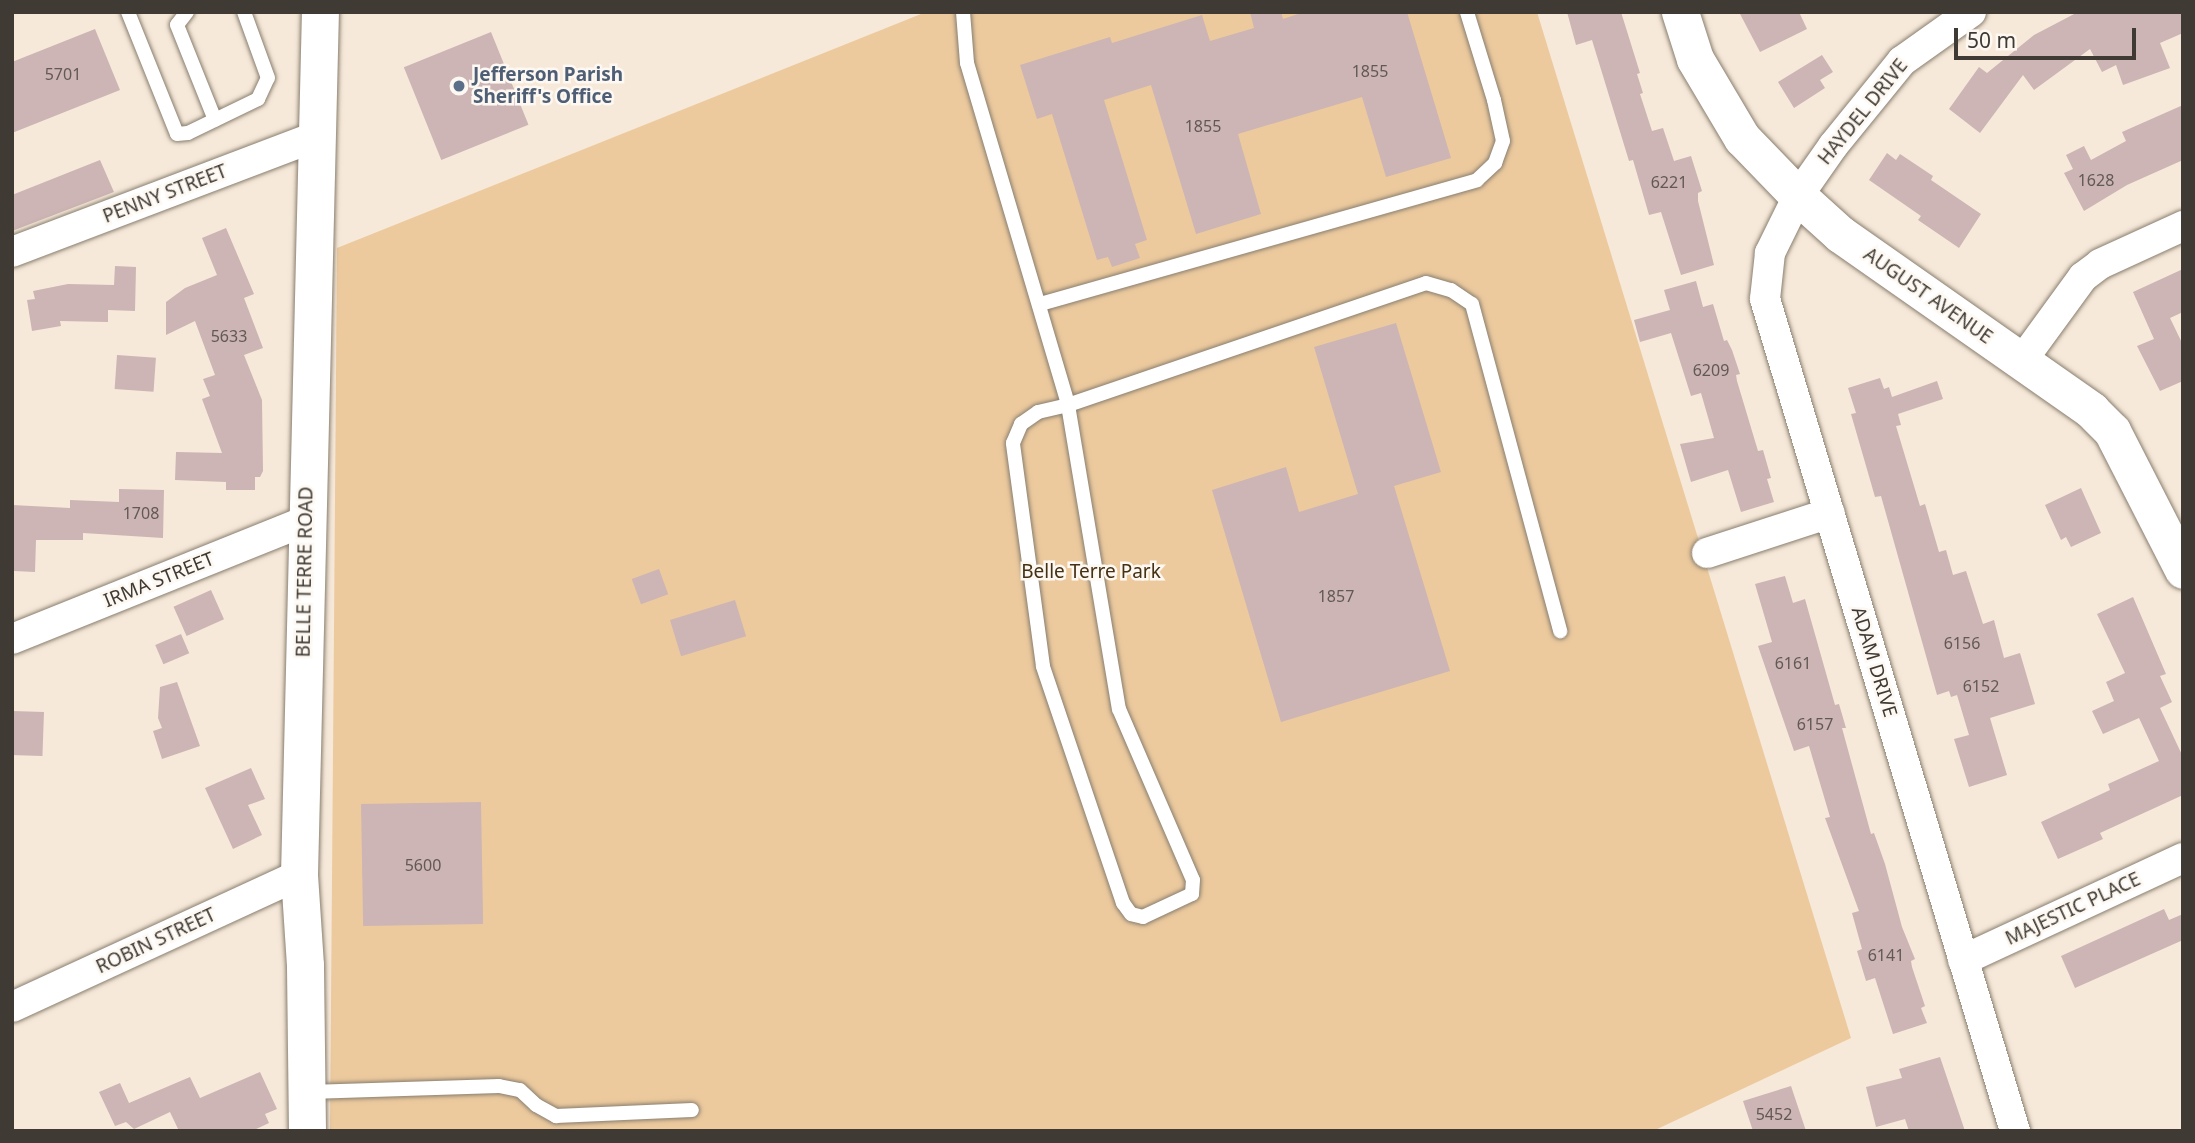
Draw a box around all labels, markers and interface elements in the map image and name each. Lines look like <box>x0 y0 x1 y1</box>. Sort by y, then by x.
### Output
scale bar <box>1957 14 2139 58</box>
text: 50 m <box>1967 26 2016 54</box>
street label: HAYDEL DRIVE <box>1813 55 1913 169</box>
house number: 1855 <box>1352 61 1388 81</box>
house number: 5701 <box>45 64 81 84</box>
place label: Jefferson Parish Sheriff's Office <box>473 64 623 108</box>
marker: Jefferson Parish Sheriff's Office <box>451 78 467 94</box>
house number: 1855 <box>1185 116 1221 136</box>
street label: PENNY STREET <box>100 160 230 228</box>
house number: 1628 <box>2078 170 2114 190</box>
house number: 6221 <box>1651 172 1687 192</box>
street label: AUGUST AVENUE <box>1859 243 1997 349</box>
house number: 5633 <box>211 326 247 346</box>
house number: 6209 <box>1693 360 1729 380</box>
street label: BELLE TERRE ROAD <box>292 486 318 658</box>
house number: 1708 <box>123 503 159 523</box>
street label: IRMA STREET <box>100 548 218 612</box>
park label: Belle Terre Park <box>1021 561 1161 583</box>
house number: 1857 <box>1318 586 1354 606</box>
street label: ADAM DRIVE <box>1846 604 1902 720</box>
house number: 6156 <box>1944 633 1980 653</box>
house number: 6161 <box>1775 653 1811 673</box>
house number: 6152 <box>1963 676 1999 696</box>
house number: 6157 <box>1797 714 1833 734</box>
house number: 5600 <box>405 855 441 875</box>
street label: MAJESTIC PLACE <box>2002 868 2144 950</box>
street label: ROBIN STREET <box>93 903 219 979</box>
house number: 6141 <box>1868 945 1904 965</box>
house number: 5452 <box>1756 1104 1792 1124</box>

